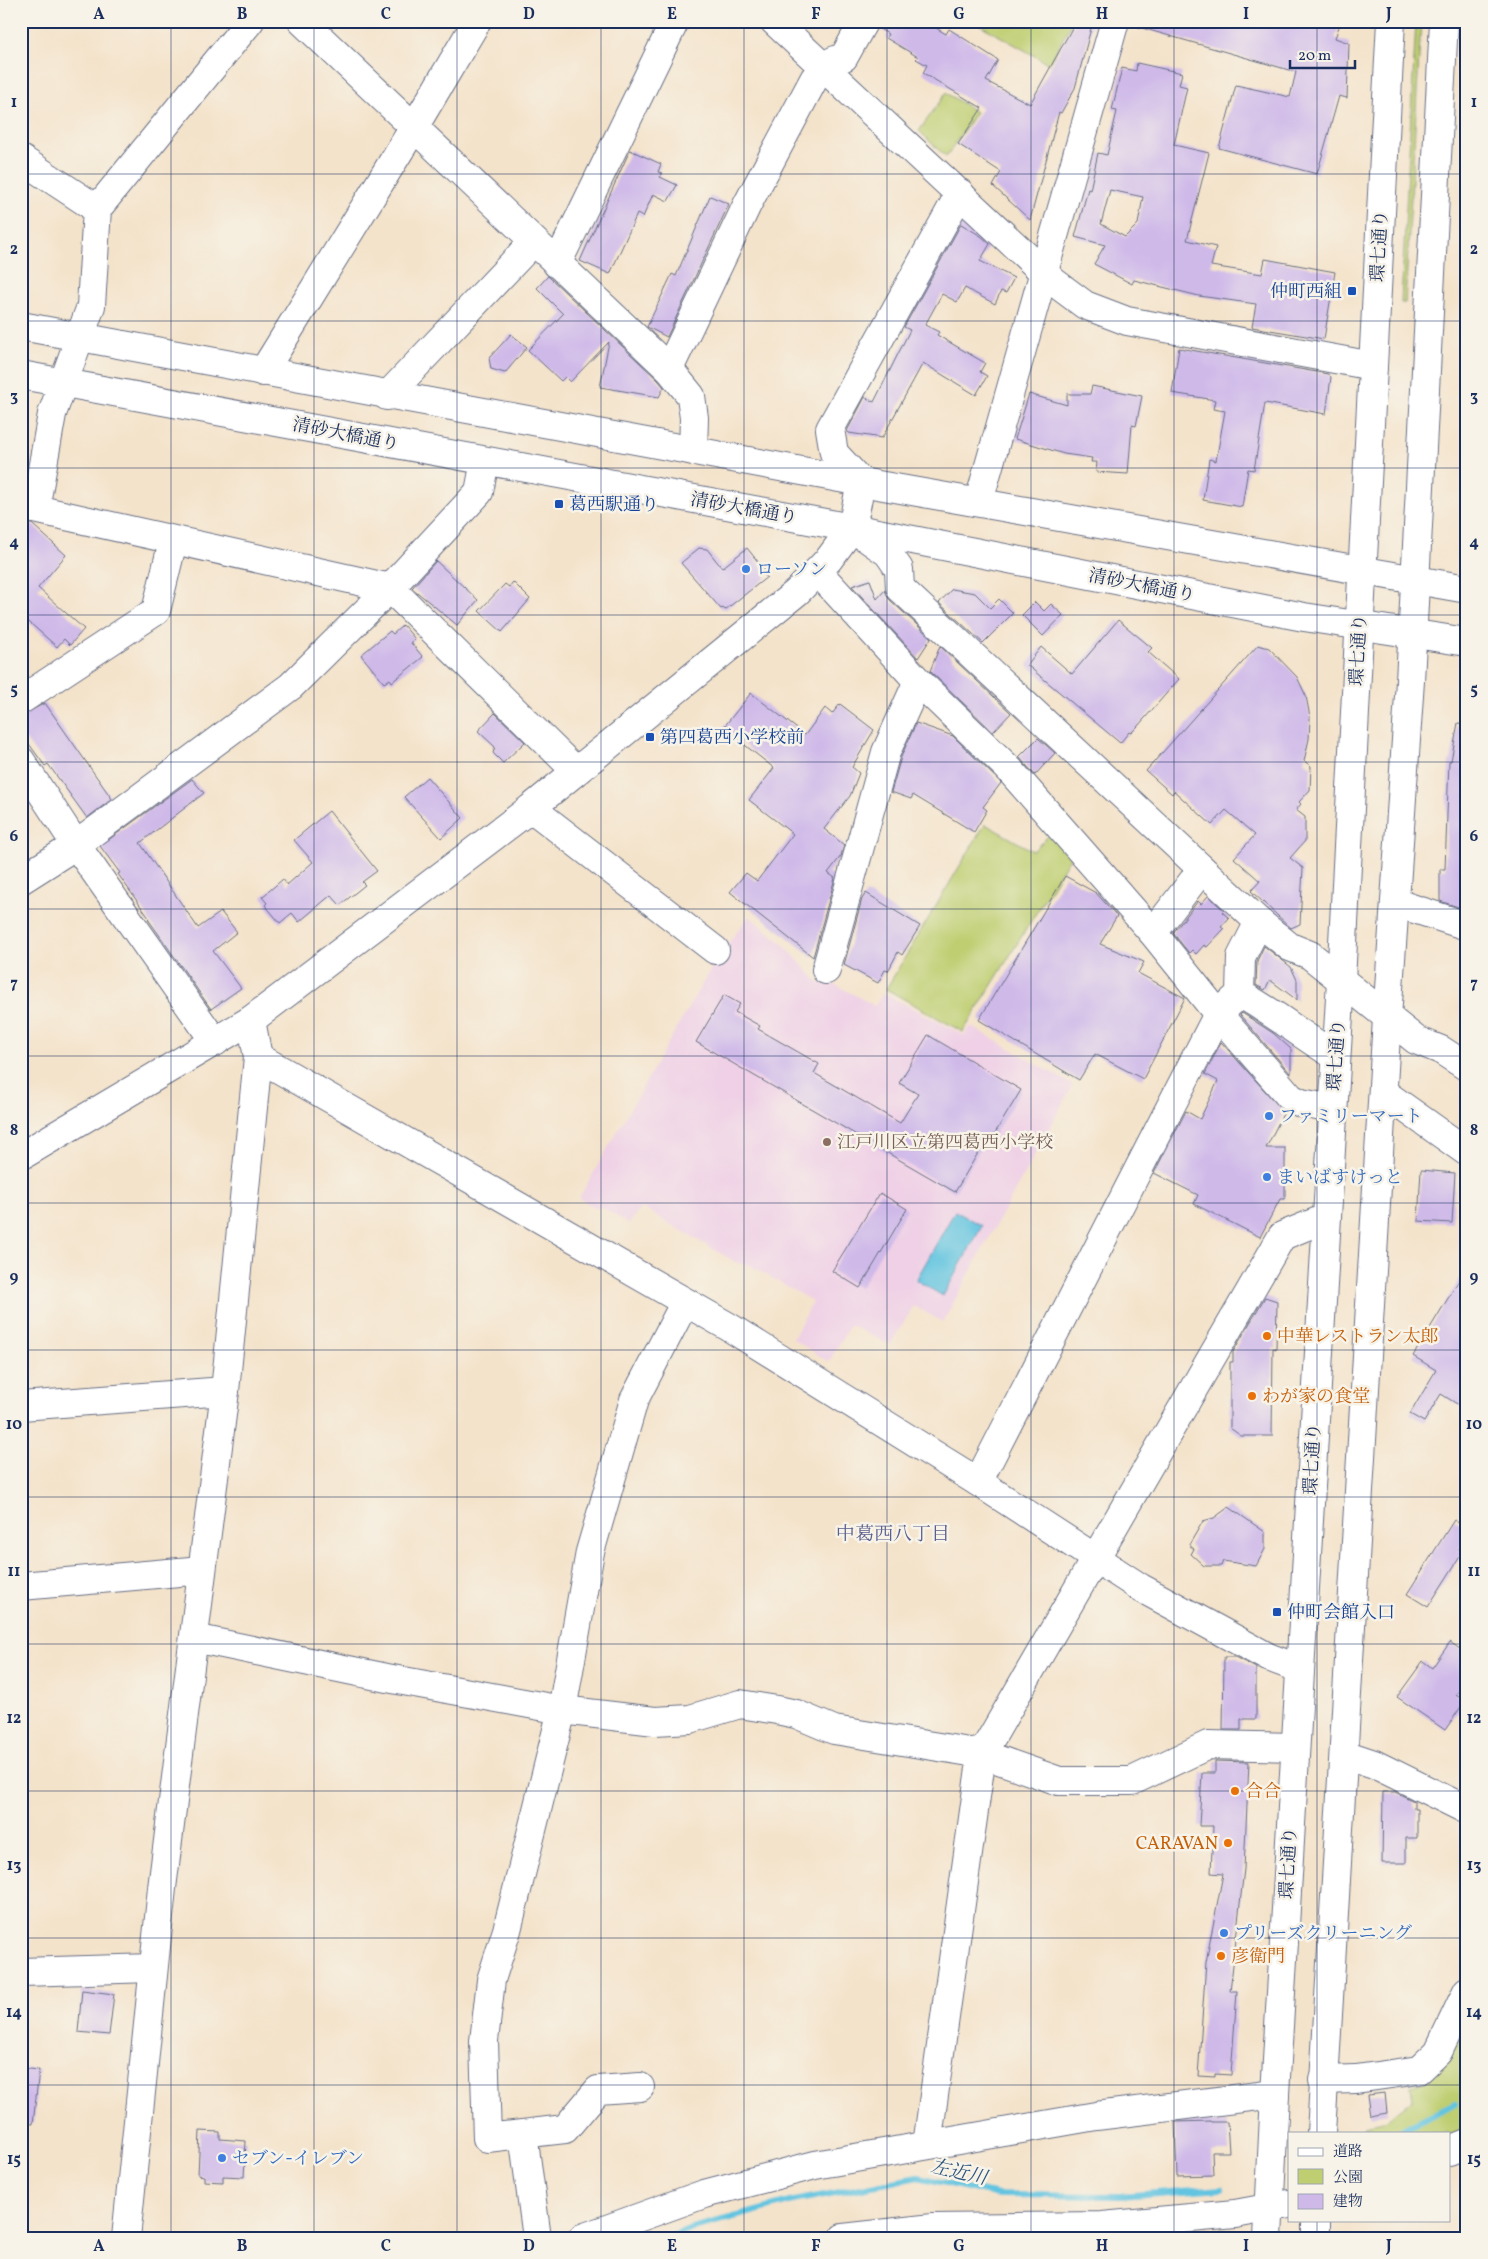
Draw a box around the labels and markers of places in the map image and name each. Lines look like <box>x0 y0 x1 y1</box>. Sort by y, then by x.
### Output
place label: 仲町西組 <box>1270 280 1342 305</box>
marker: 仲町西組 <box>1346 285 1358 297</box>
place label: 葛西駅通り <box>569 493 659 518</box>
marker: 葛西駅通り <box>553 498 565 510</box>
place label: ローソン <box>756 558 827 583</box>
marker: ローソン <box>740 563 752 575</box>
place label: 第四葛西小学校前 <box>660 726 804 751</box>
marker: 第四葛西小学校前 <box>644 731 656 743</box>
place label: ファミリーマート <box>1279 1105 1423 1130</box>
marker: ファミリーマート <box>1263 1110 1275 1122</box>
place label: 江戸川区立第四葛西小学校 <box>837 1131 1053 1156</box>
marker: 江戸川区立第四葛西小学校 <box>821 1136 833 1148</box>
place label: まいばすけっと <box>1277 1166 1403 1191</box>
marker: まいばすけっと <box>1261 1171 1273 1183</box>
place label: 中華レストラン太郎 <box>1277 1325 1438 1350</box>
marker: 中華レストラン太郎 <box>1261 1330 1273 1342</box>
place label: わが家の食堂 <box>1262 1385 1370 1410</box>
marker: わが家の食堂 <box>1246 1390 1258 1402</box>
place label: 仲町会館入口 <box>1287 1601 1395 1626</box>
marker: 仲町会館入口 <box>1271 1606 1283 1618</box>
place label: 合合 <box>1245 1780 1281 1805</box>
marker: 合合 <box>1229 1785 1241 1797</box>
place label: CARAVAN <box>1136 1832 1218 1857</box>
marker: CARAVAN <box>1222 1837 1234 1849</box>
place label: プリーズクリーニング <box>1234 1922 1412 1947</box>
marker: プリーズクリーニング <box>1218 1927 1230 1939</box>
place label: 彦衛門 <box>1231 1945 1285 1970</box>
marker: 彦衛門 <box>1215 1950 1227 1962</box>
place label: セブン-イレブン <box>232 2147 364 2172</box>
marker: セブン-イレブン <box>216 2152 228 2164</box>

